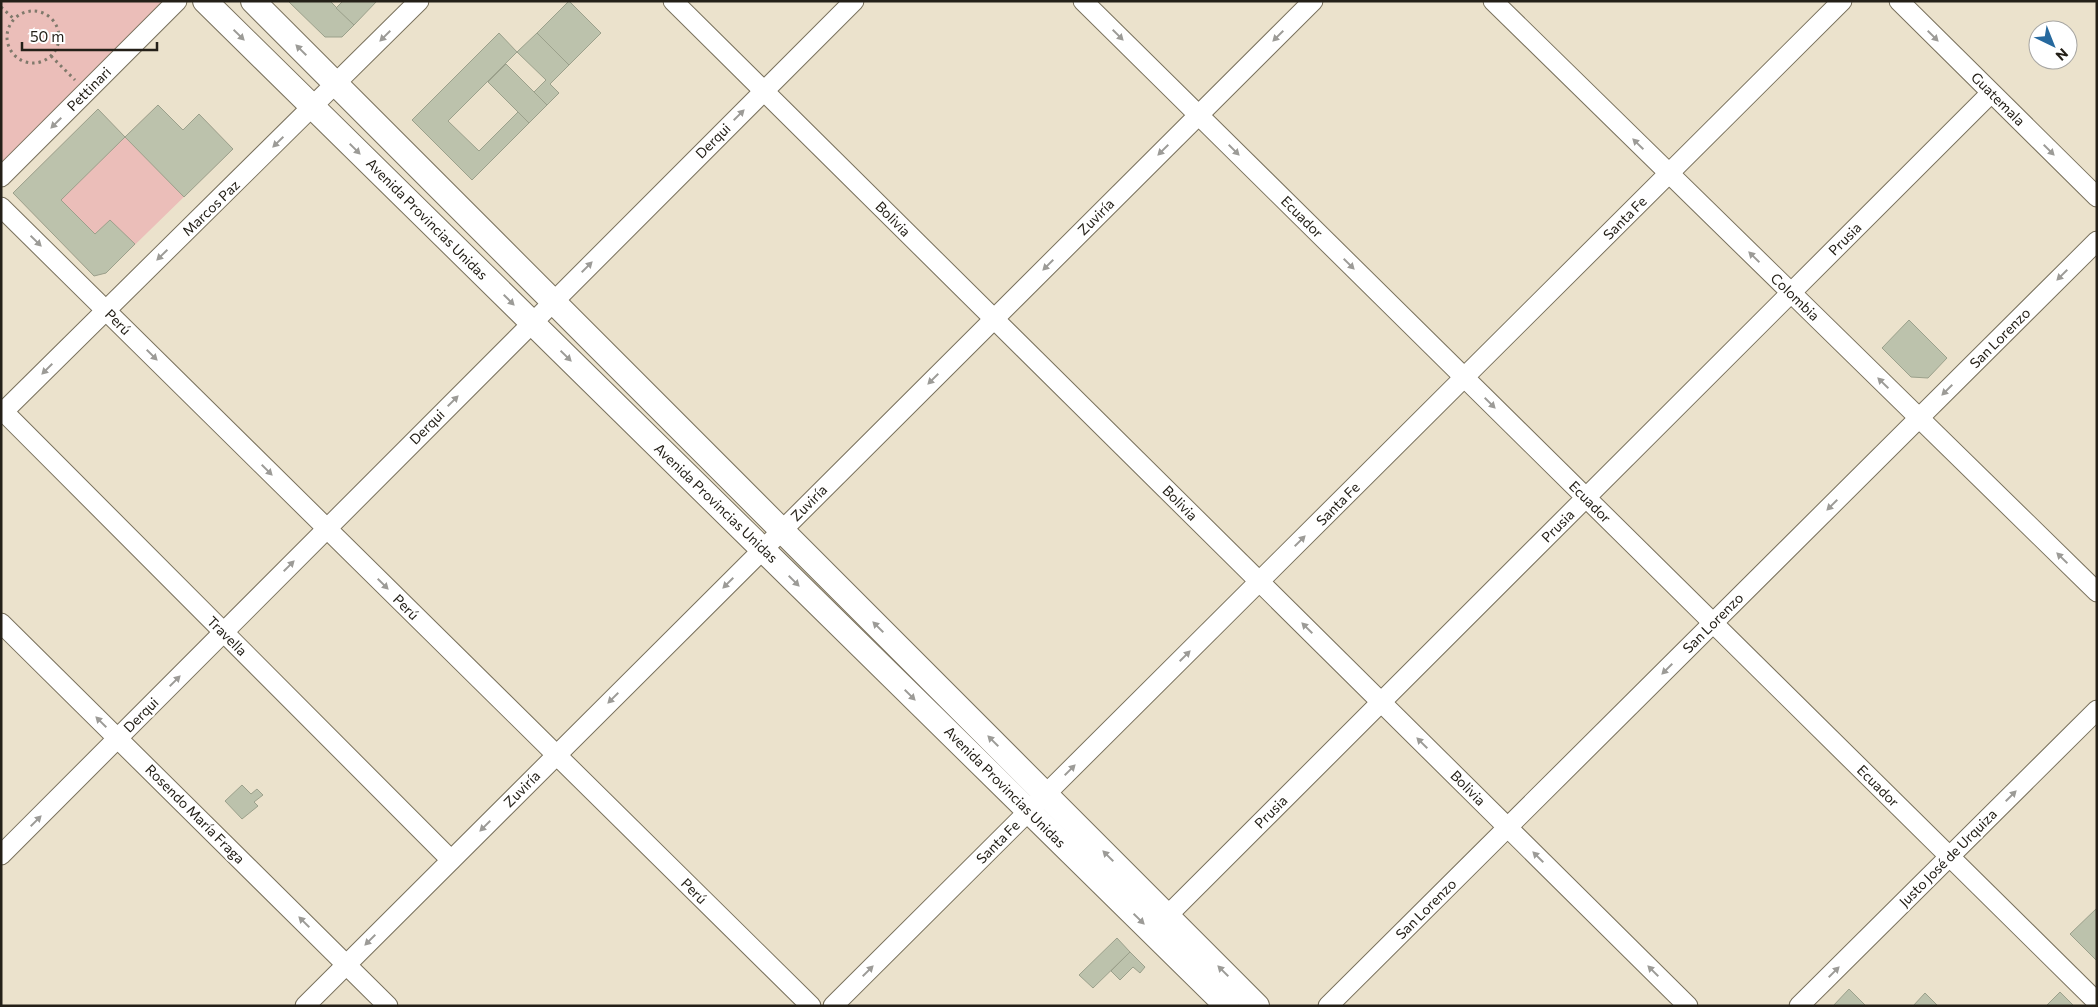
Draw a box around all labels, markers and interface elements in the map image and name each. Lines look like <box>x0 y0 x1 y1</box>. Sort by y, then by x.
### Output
scale bar <box>22 20 158 52</box>
north arrow <box>2028 20 2078 70</box>
text: 50 m <box>30 27 64 45</box>
one-way arrow <box>233 29 245 41</box>
one-way arrow <box>379 29 391 41</box>
one-way arrow <box>1112 29 1124 41</box>
one-way arrow <box>1272 29 1284 41</box>
one-way arrow <box>1927 29 1939 41</box>
one-way arrow <box>296 44 308 56</box>
text: N <box>2053 45 2072 65</box>
street label: Pettinari <box>63 63 114 114</box>
street label: Guatemala <box>1968 68 2029 129</box>
one-way arrow <box>733 109 745 121</box>
one-way arrow <box>50 116 62 128</box>
street label: Derqui <box>692 120 734 162</box>
one-way arrow <box>273 135 285 147</box>
one-way arrow <box>1633 138 1645 150</box>
one-way arrow <box>349 143 361 155</box>
one-way arrow <box>1157 144 1169 156</box>
one-way arrow <box>1227 144 1239 156</box>
one-way arrow <box>2043 144 2055 156</box>
street label: Avenida Provincias Unidas <box>363 154 492 283</box>
street label: Marcos Paz <box>178 176 243 239</box>
street label: Ecuador <box>1278 192 1327 241</box>
street label: Santa Fe <box>1599 192 1650 243</box>
street label: Zuviría <box>1074 195 1117 238</box>
street label: Bolivia <box>872 198 914 240</box>
street label: Prusia <box>1825 219 1865 259</box>
one-way arrow <box>30 235 42 247</box>
one-way arrow <box>157 249 169 261</box>
one-way arrow <box>1749 251 1761 263</box>
one-way arrow <box>1343 258 1355 270</box>
one-way arrow <box>1042 259 1054 271</box>
one-way arrow <box>581 261 593 273</box>
street label: Colombia <box>1767 269 1823 324</box>
one-way arrow <box>2056 269 2068 281</box>
one-way arrow <box>502 294 514 306</box>
street label: San Lorenzo <box>1966 304 2033 371</box>
street label: Perú <box>102 305 135 338</box>
one-way arrow <box>146 349 158 361</box>
one-way arrow <box>560 350 572 362</box>
one-way arrow <box>41 363 53 375</box>
one-way arrow <box>927 373 939 385</box>
one-way arrow <box>1877 377 1889 389</box>
one-way arrow <box>1941 384 1953 396</box>
one-way arrow <box>447 395 459 407</box>
one-way arrow <box>1483 396 1495 408</box>
street label: Derqui <box>406 406 448 448</box>
street label: Avenida Provincias Unidas <box>651 439 782 566</box>
one-way arrow <box>261 464 273 476</box>
street label: Ecuador <box>1566 477 1615 526</box>
street label: Santa Fe <box>1312 478 1363 529</box>
street label: Zuviría <box>787 481 830 524</box>
street label: Bolivia <box>1159 482 1201 524</box>
one-way arrow <box>1826 498 1838 510</box>
street label: Prusia <box>1538 506 1578 546</box>
one-way arrow <box>1294 535 1306 547</box>
one-way arrow <box>2056 552 2068 564</box>
one-way arrow <box>283 560 295 572</box>
one-way arrow <box>788 575 800 587</box>
one-way arrow <box>722 577 734 589</box>
one-way arrow <box>377 578 389 590</box>
street label: San Lorenzo <box>1679 589 1746 656</box>
street label: Perú <box>390 590 423 623</box>
street label: Travella <box>204 612 251 659</box>
one-way arrow <box>872 621 884 633</box>
one-way arrow <box>1301 622 1313 634</box>
one-way arrow <box>1179 650 1191 662</box>
one-way arrow <box>1661 662 1673 674</box>
one-way arrow <box>169 675 181 687</box>
one-way arrow <box>904 689 916 701</box>
one-way arrow <box>607 692 619 704</box>
street label: Derqui <box>120 694 162 736</box>
one-way arrow <box>96 716 108 728</box>
street label: Avenida Provincias Unidas <box>941 722 1070 851</box>
one-way arrow <box>987 736 999 748</box>
one-way arrow <box>1416 737 1428 749</box>
street label: Rosendo María Fraga <box>142 761 248 867</box>
street label: Ecuador <box>1854 761 1903 810</box>
one-way arrow <box>1063 765 1075 777</box>
street label: Zuviría <box>500 767 543 810</box>
street label: Bolivia <box>1447 767 1489 809</box>
one-way arrow <box>2005 790 2017 802</box>
street label: Prusia <box>1251 792 1291 832</box>
street label: Justo José de Urquiza <box>1895 805 2000 910</box>
one-way arrow <box>29 815 41 827</box>
street label: Santa Fe <box>972 816 1023 867</box>
one-way arrow <box>480 819 492 831</box>
one-way arrow <box>1102 851 1114 863</box>
one-way arrow <box>1532 851 1544 863</box>
street label: Perú <box>678 874 711 907</box>
street label: San Lorenzo <box>1392 875 1459 942</box>
one-way arrow <box>1132 913 1144 925</box>
one-way arrow <box>298 916 310 928</box>
one-way arrow <box>365 934 377 946</box>
one-way arrow <box>1217 965 1229 977</box>
one-way arrow <box>861 966 873 978</box>
one-way arrow <box>1647 966 1659 978</box>
one-way arrow <box>1827 966 1839 978</box>

